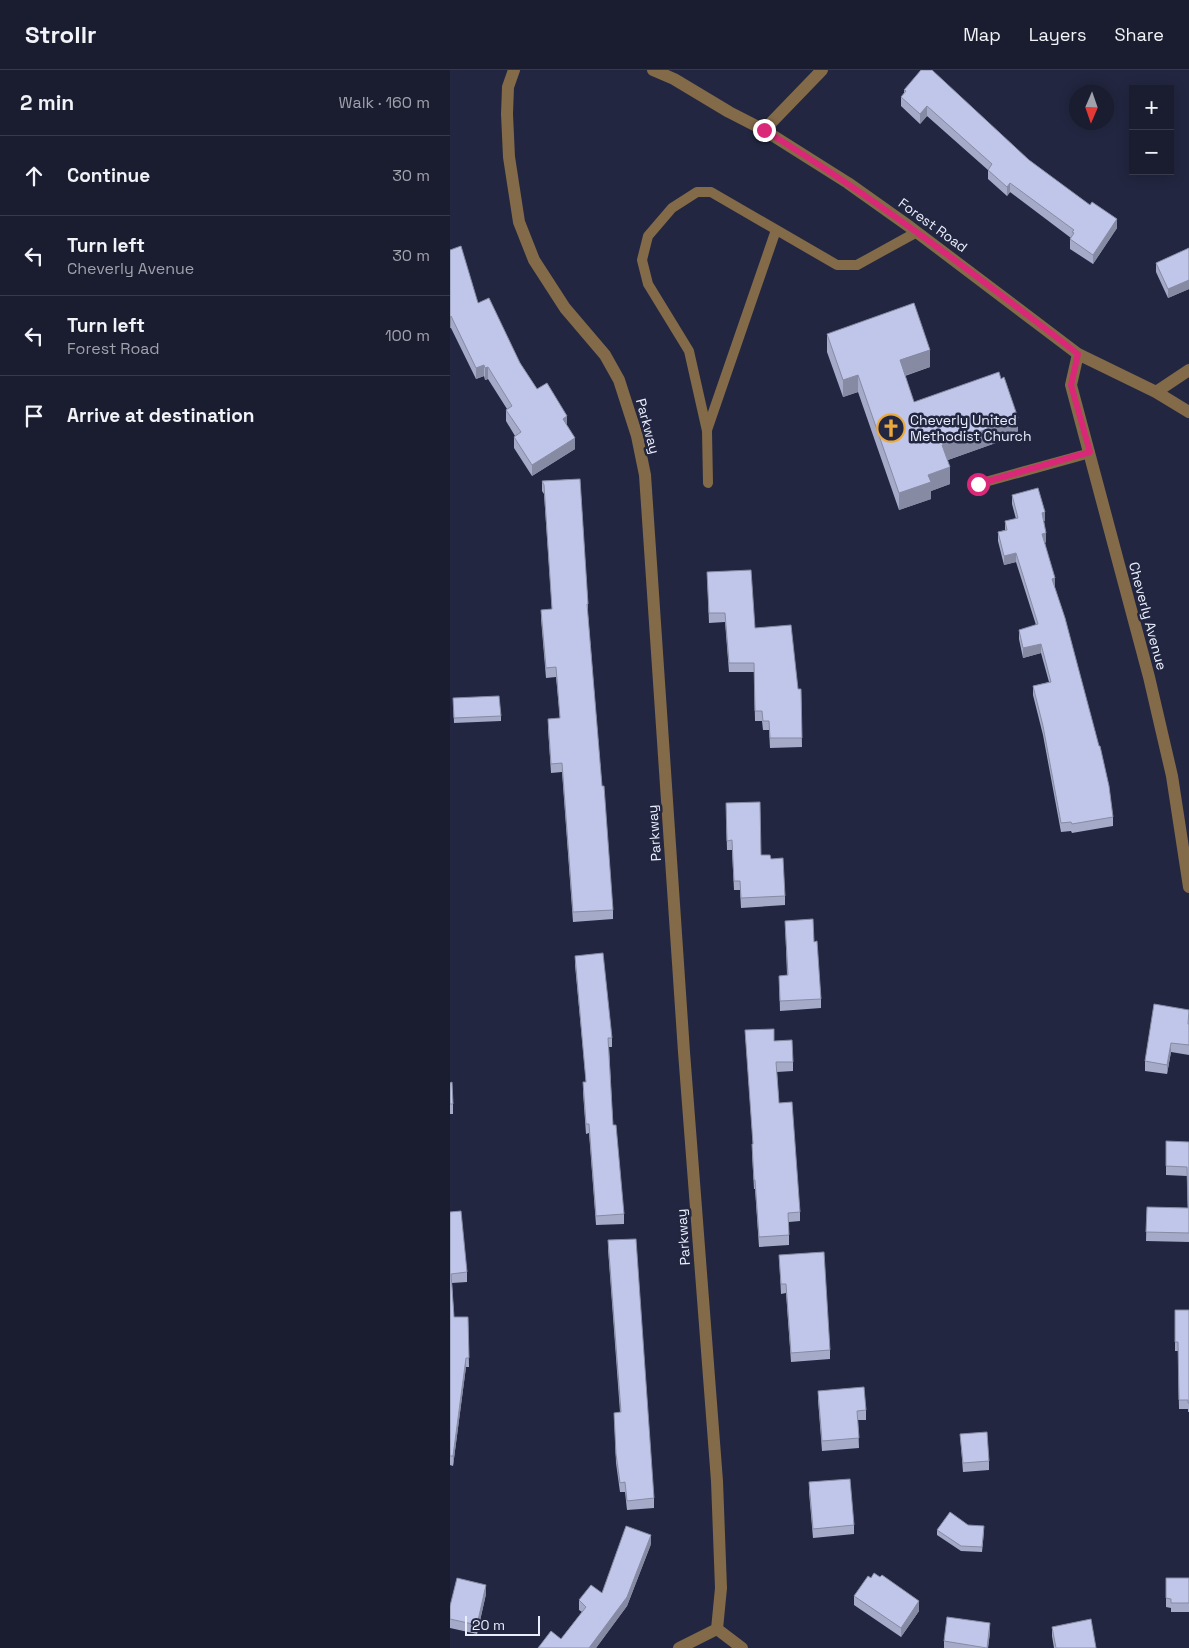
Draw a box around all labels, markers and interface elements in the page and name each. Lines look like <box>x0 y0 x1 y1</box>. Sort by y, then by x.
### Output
text: Strollr <box>25 19 97 50</box>
text: Map <box>963 23 1001 46</box>
text: Layers <box>1029 23 1086 46</box>
text: Share <box>1114 23 1164 46</box>
north arrow <box>1069 85 1114 130</box>
map controls <box>1129 85 1174 175</box>
button: + <box>1129 85 1174 130</box>
text: 2 min <box>20 89 74 116</box>
text: Walk · 160 m <box>339 92 430 113</box>
route end <box>753 119 776 142</box>
button: − <box>1129 130 1174 175</box>
icon: ahead <box>20 162 48 190</box>
text: Continue <box>67 163 150 188</box>
text: 30 m <box>392 165 430 186</box>
street label: Forest Road <box>895 194 971 256</box>
text: Turn left <box>67 233 145 258</box>
icon: left <box>20 242 48 270</box>
text: 30 m <box>392 245 430 266</box>
text: Cheverly Avenue <box>67 258 194 279</box>
text: Turn left <box>67 313 145 338</box>
icon: left <box>20 322 48 350</box>
text: 100 m <box>385 325 430 346</box>
text: Forest Road <box>67 338 160 359</box>
street label: Parkway <box>632 396 664 456</box>
icon: arrive <box>20 402 48 430</box>
text: Arrive at destination <box>67 403 255 428</box>
place label: Cheverly United Methodist Church <box>910 411 1032 445</box>
church icon: Cheverly United Methodist Church <box>876 413 906 443</box>
route start <box>967 473 990 496</box>
street label: Cheverly Avenue <box>1125 560 1171 672</box>
street label: Parkway <box>643 804 665 862</box>
street label: Parkway <box>672 1208 694 1266</box>
scale bar <box>465 1613 540 1636</box>
text: 20 m <box>472 1616 505 1634</box>

